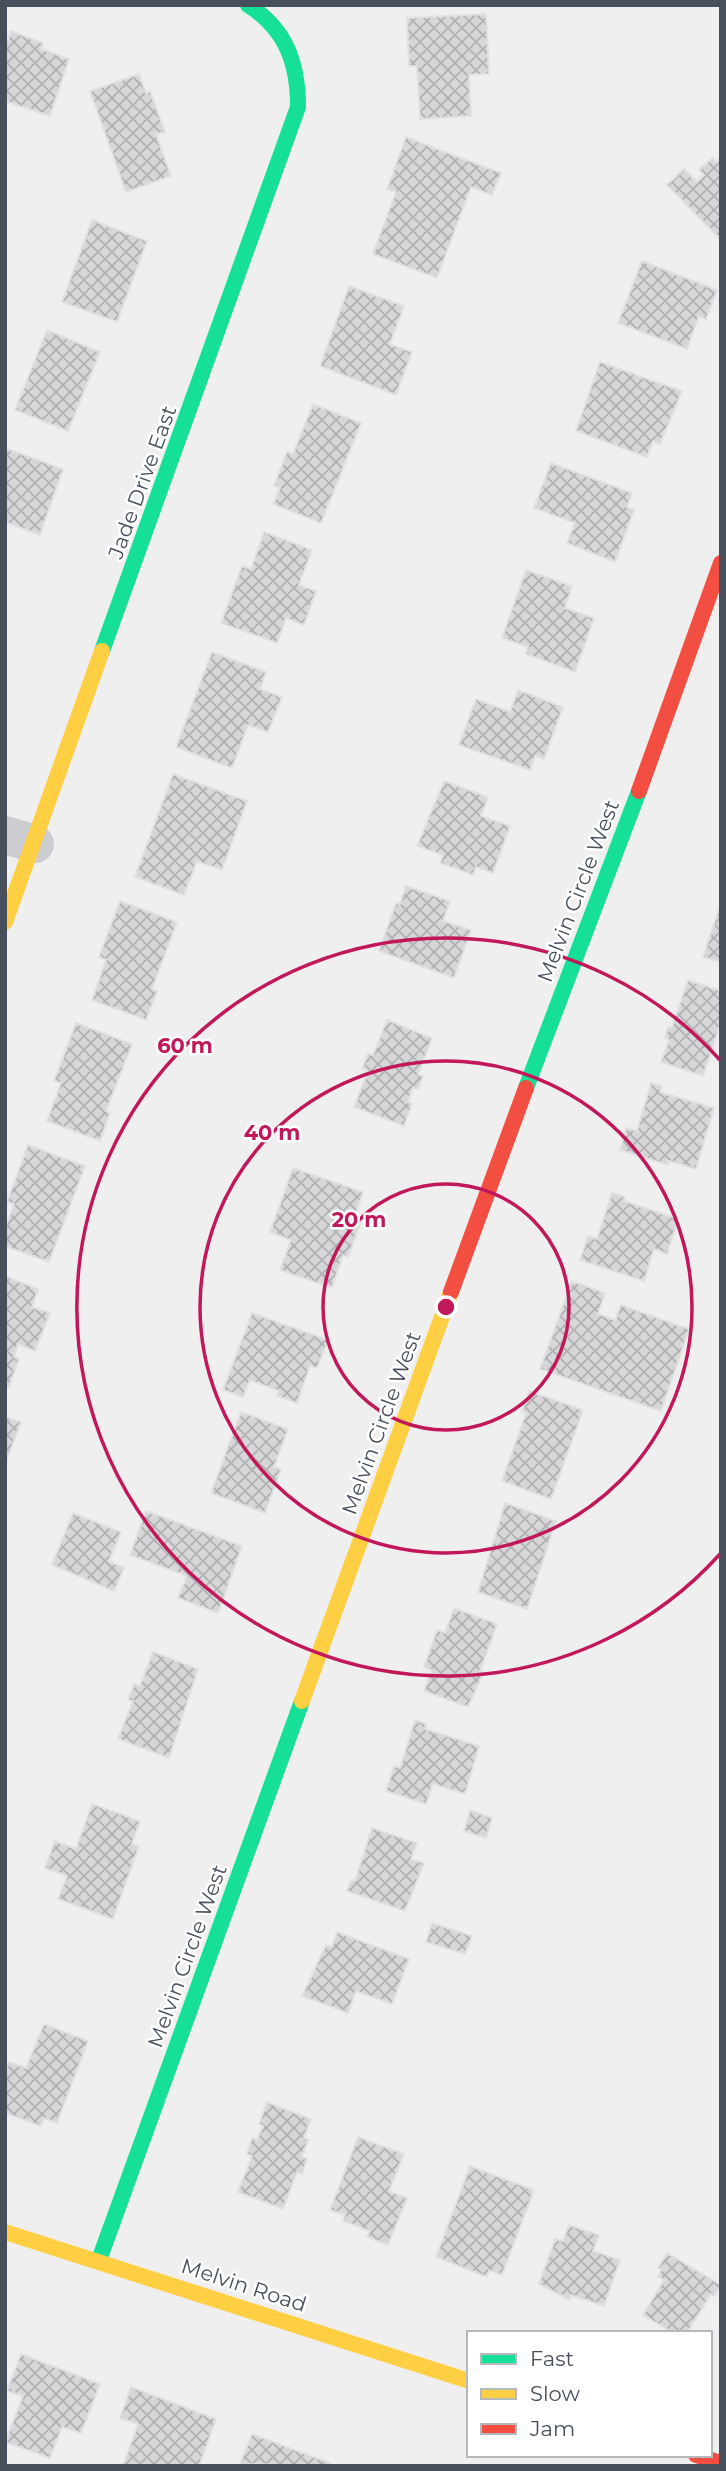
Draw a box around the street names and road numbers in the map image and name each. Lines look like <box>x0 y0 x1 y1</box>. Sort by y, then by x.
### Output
street label: Jade Drive East <box>102 402 181 563</box>
street label: Melvin Circle West <box>532 796 624 986</box>
street label: Melvin Circle West <box>336 1328 426 1518</box>
street label: Melvin Circle West <box>142 1861 232 2051</box>
street label: Melvin Road <box>178 2253 310 2317</box>

